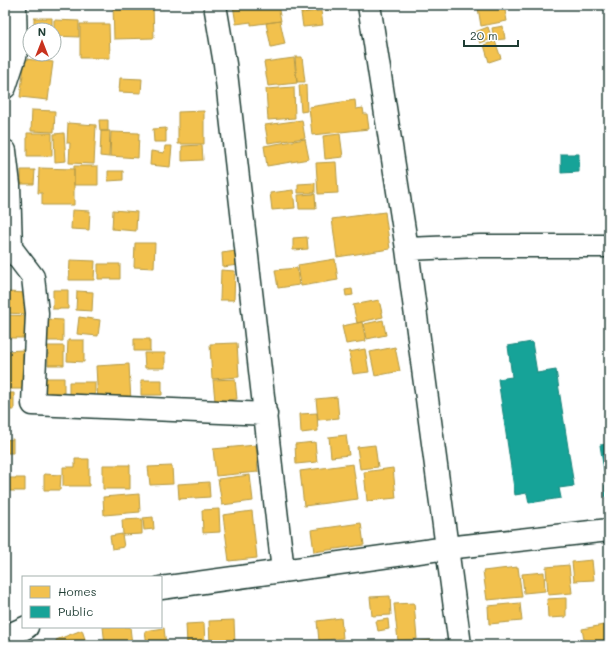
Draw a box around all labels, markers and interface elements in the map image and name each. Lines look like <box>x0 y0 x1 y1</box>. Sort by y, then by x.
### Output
north arrow <box>22 22 62 62</box>
scale bar <box>464 22 518 48</box>
text: N <box>38 24 46 39</box>
text: 20 m <box>470 27 498 43</box>
legend <box>22 576 162 628</box>
text: Homes <box>58 583 97 599</box>
text: Public <box>58 603 93 619</box>

